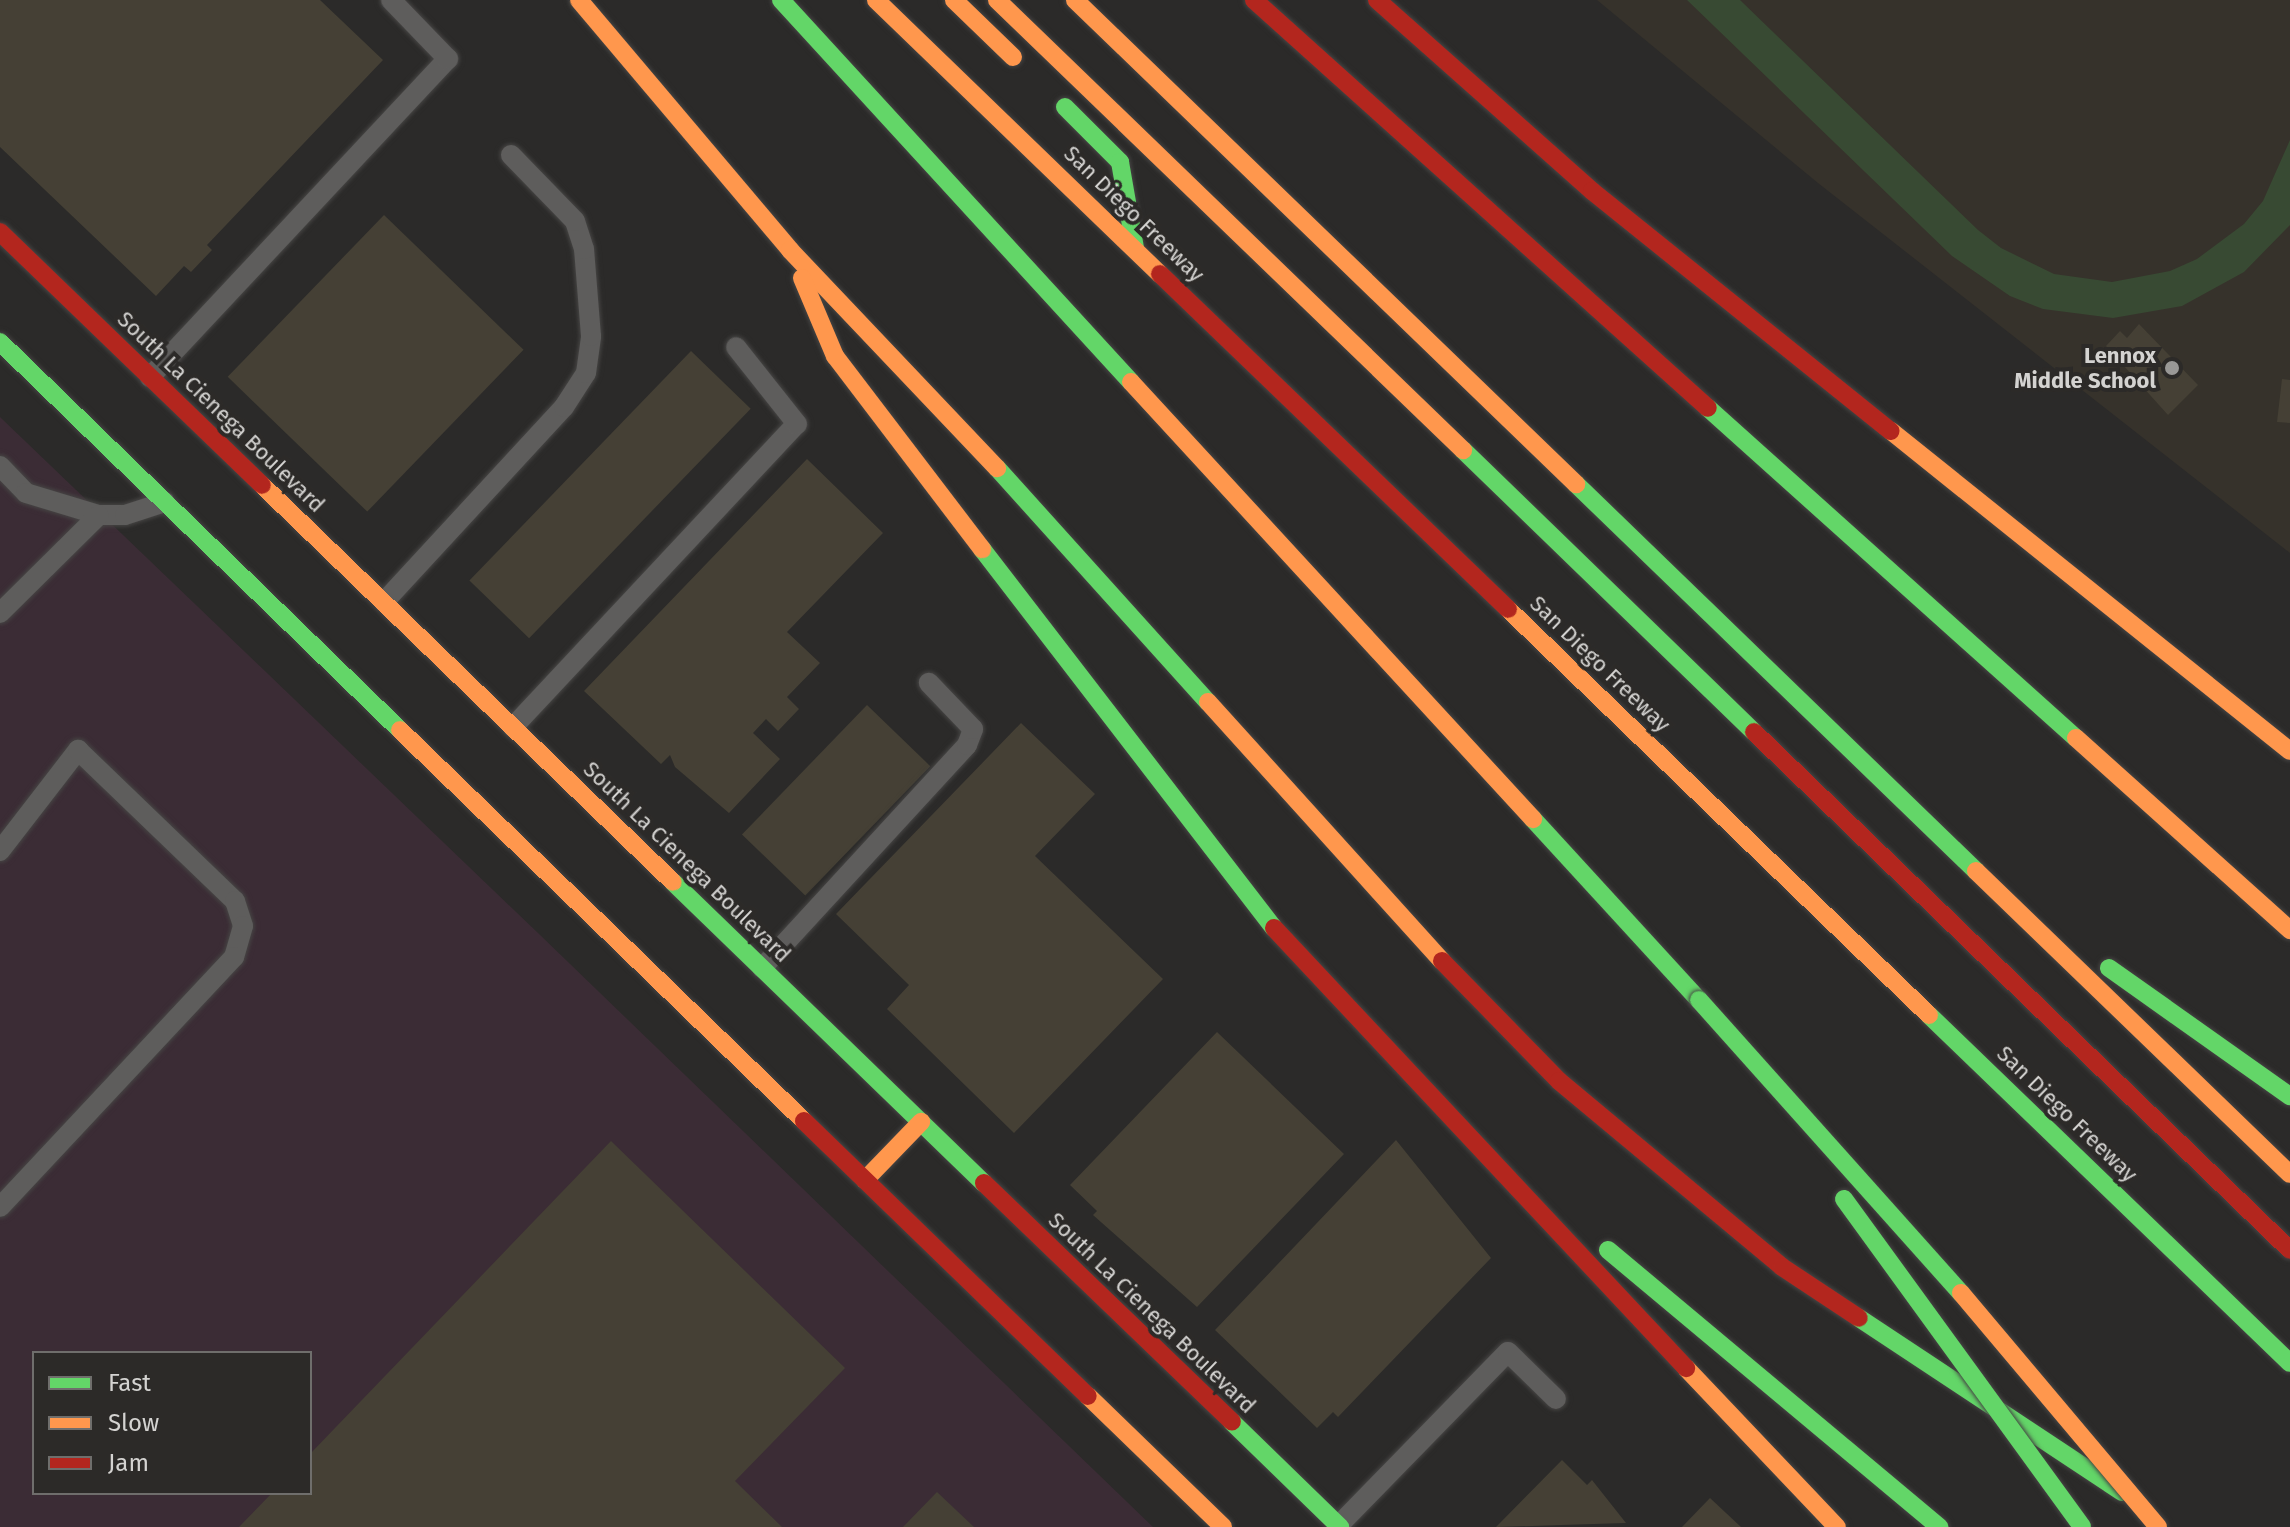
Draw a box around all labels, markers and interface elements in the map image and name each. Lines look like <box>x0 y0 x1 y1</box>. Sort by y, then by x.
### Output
street label: San Diego Freeway <box>1058 140 1210 288</box>
street label: South La Cienega Boulevard <box>112 306 330 518</box>
place label: Lennox Middle School <box>2014 342 2156 394</box>
marker: Lennox Middle School <box>2163 359 2181 377</box>
street label: San Diego Freeway <box>1524 590 1676 738</box>
street label: South La Cienega Boulevard <box>578 756 796 968</box>
street label: San Diego Freeway <box>1991 1040 2143 1188</box>
street label: South La Cienega Boulevard <box>1043 1207 1261 1419</box>
legend <box>32 1351 312 1495</box>
text: Fast <box>108 1369 151 1397</box>
text: Slow <box>108 1409 159 1437</box>
text: Jam <box>108 1449 149 1477</box>

